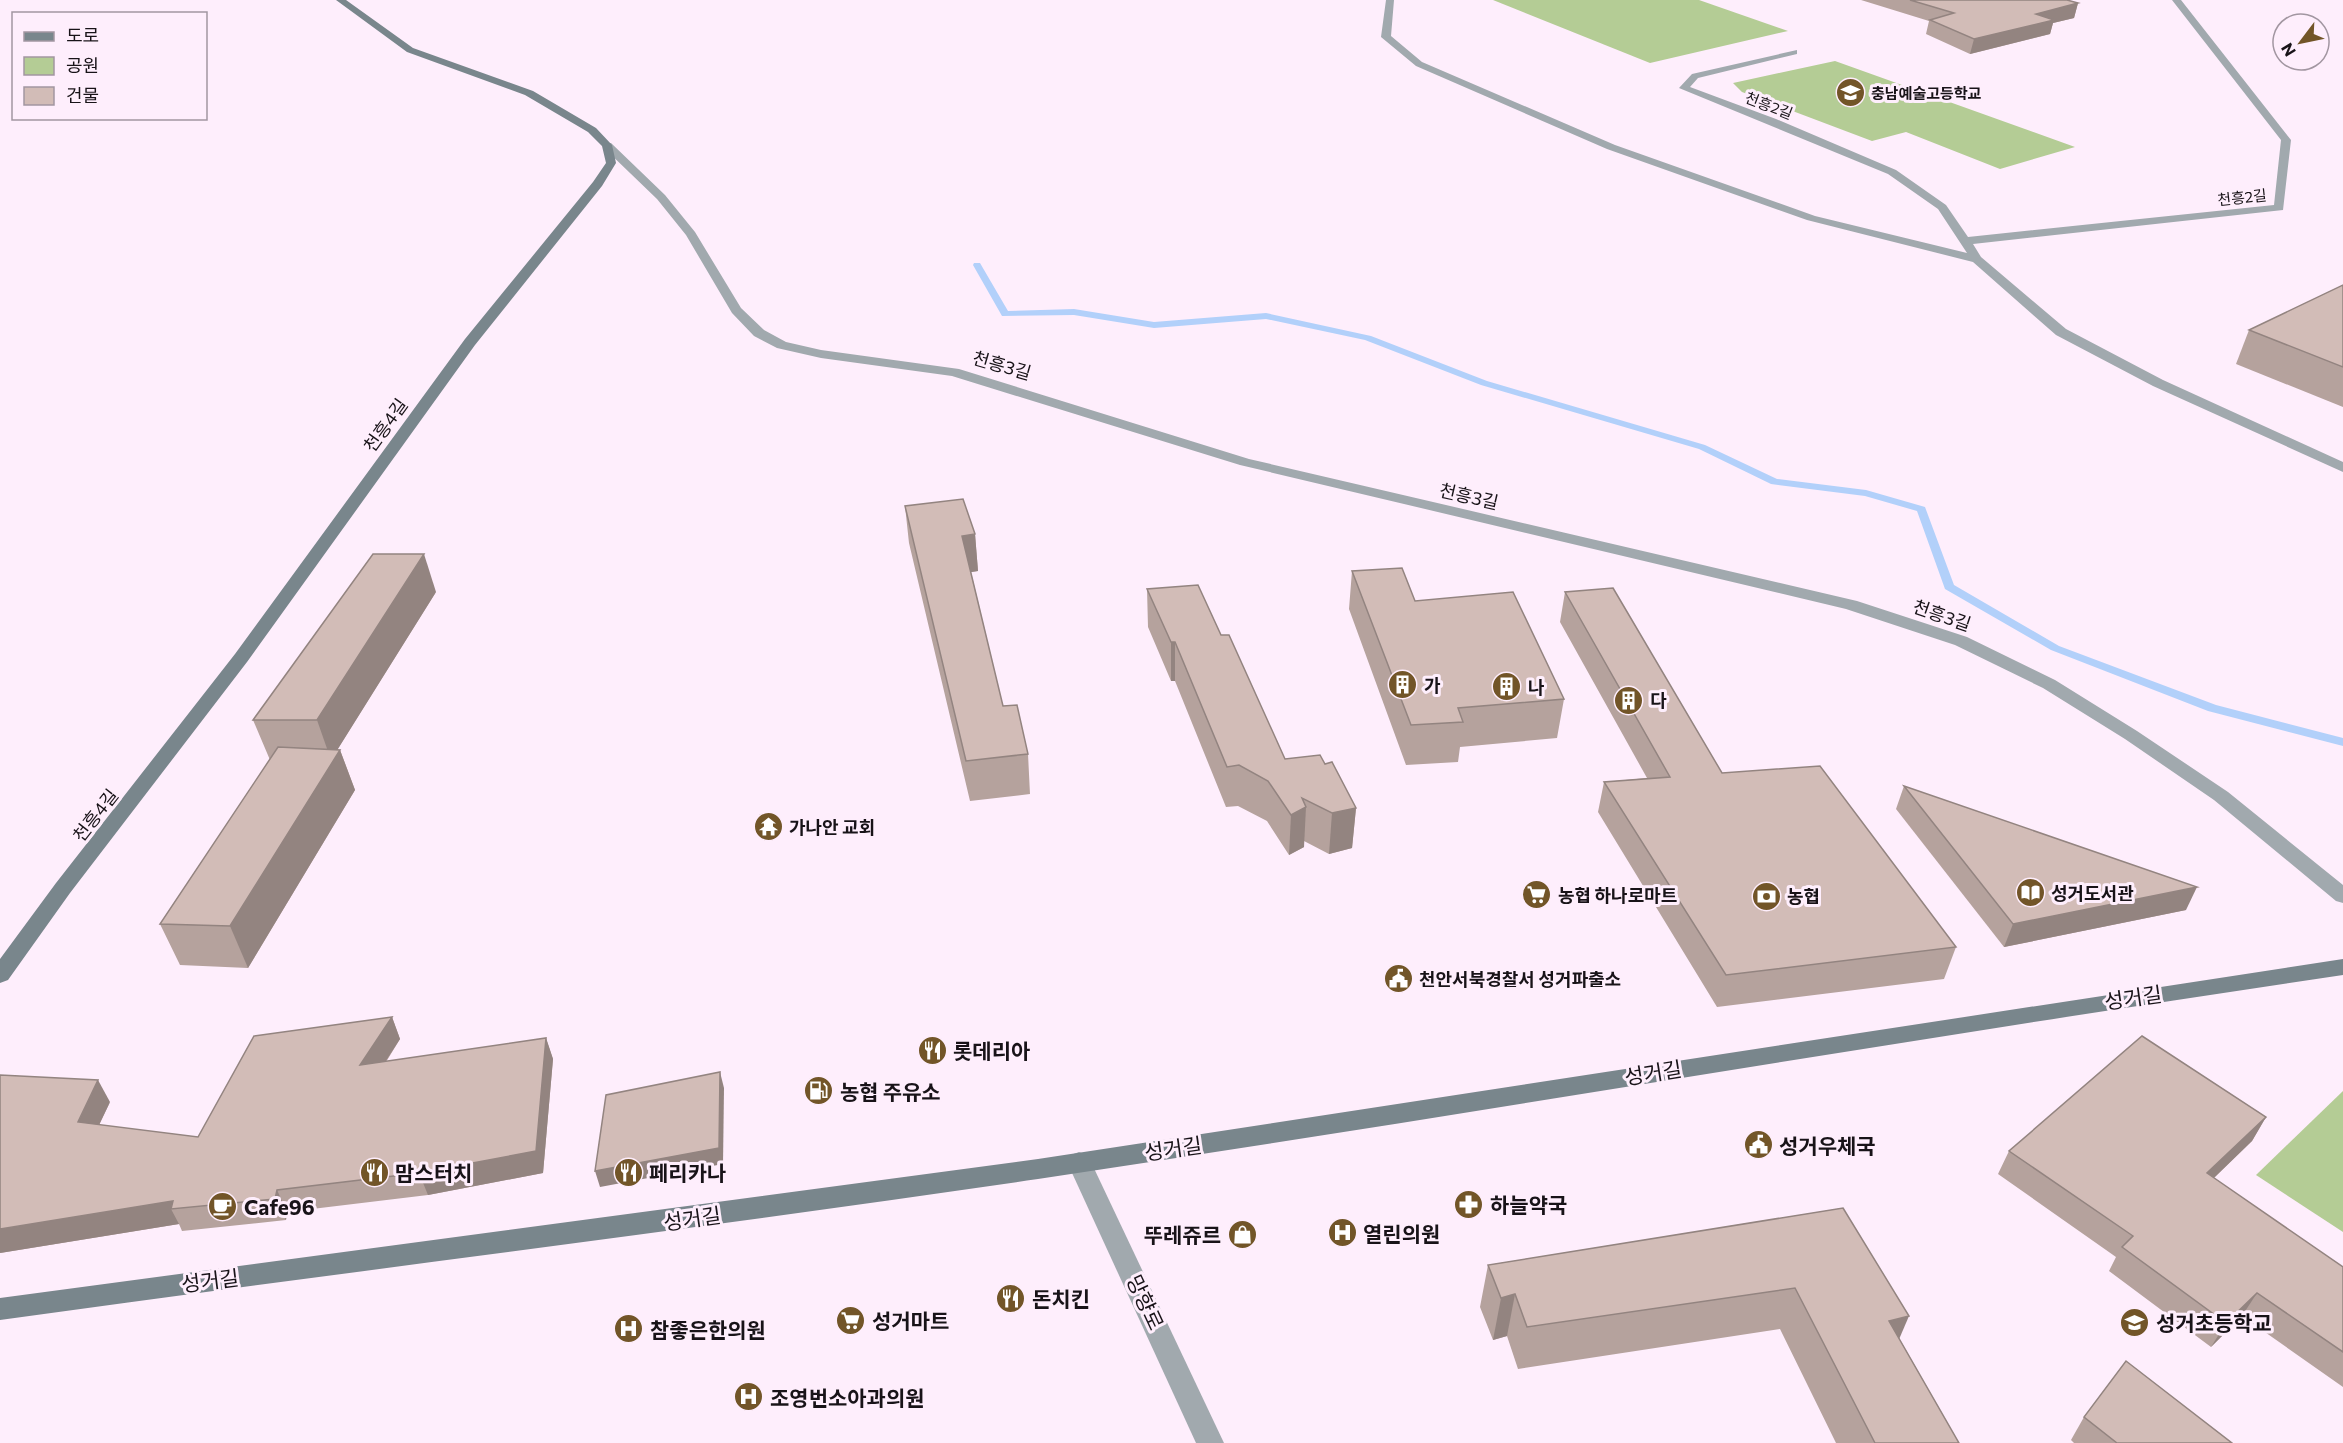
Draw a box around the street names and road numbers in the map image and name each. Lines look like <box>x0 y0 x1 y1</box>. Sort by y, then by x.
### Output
street label: 천흥2길 <box>1743 88 1795 122</box>
street label: 천흥2길 <box>2216 185 2268 209</box>
street label: 천흥3길 <box>970 346 1034 384</box>
street label: 천흥4길 <box>358 394 412 456</box>
street label: 천흥3길 <box>1437 479 1501 513</box>
street label: 천흥3길 <box>1910 595 1974 635</box>
street label: 천흥4길 <box>68 784 122 846</box>
street label: 성거길 <box>2103 981 2163 1013</box>
street label: 성거길 <box>1622 1055 1684 1089</box>
street label: 성거길 <box>1143 1132 1203 1164</box>
street label: 성거길 <box>662 1202 722 1234</box>
street label: 성거길 <box>180 1264 240 1296</box>
street label: 망향로 <box>1122 1270 1170 1334</box>

